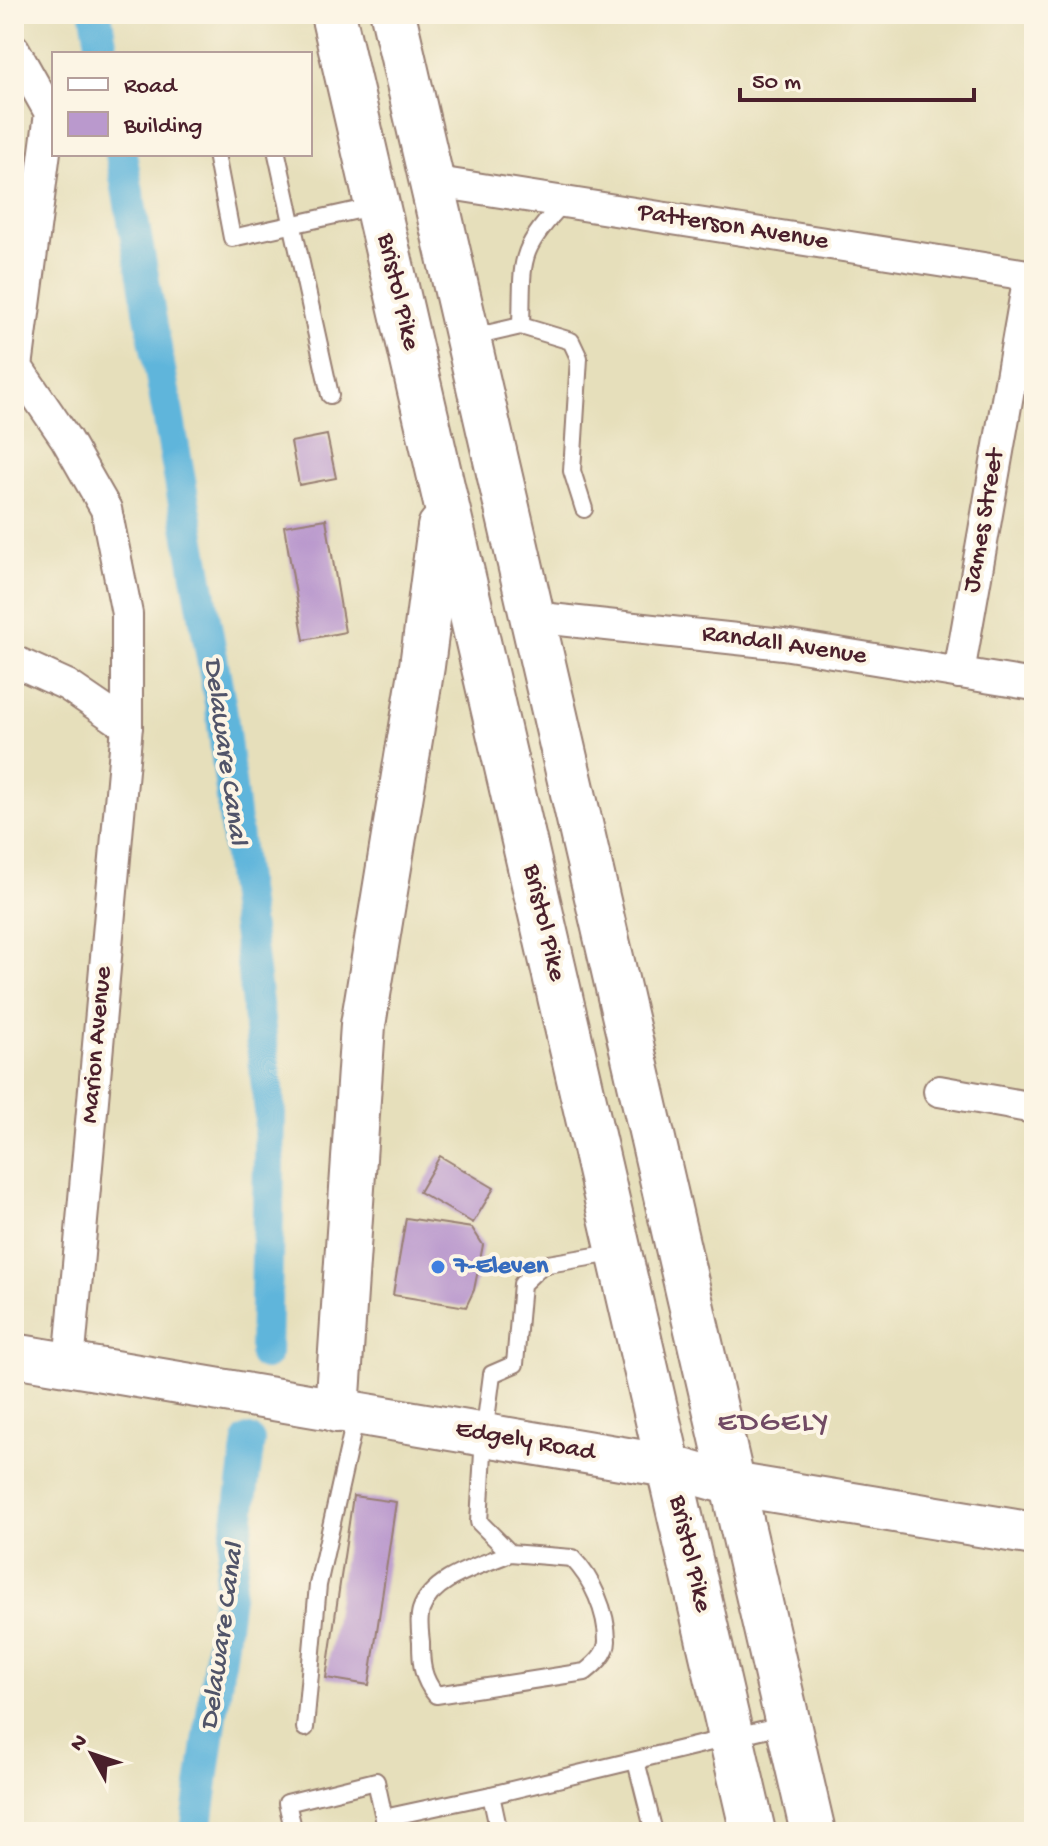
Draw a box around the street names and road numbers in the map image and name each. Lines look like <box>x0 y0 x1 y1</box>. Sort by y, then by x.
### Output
street label: Patterson Avenue <box>635 197 831 258</box>
street label: Bristol Pike <box>368 230 426 354</box>
street label: James Street <box>957 444 1013 595</box>
street label: Randall Avenue <box>700 619 869 673</box>
street label: Bristol Pike <box>514 861 572 985</box>
street label: Marion Avenue <box>76 965 120 1125</box>
street label: Edgely Road <box>453 1414 599 1470</box>
street label: Bristol Pike <box>660 1492 718 1616</box>

